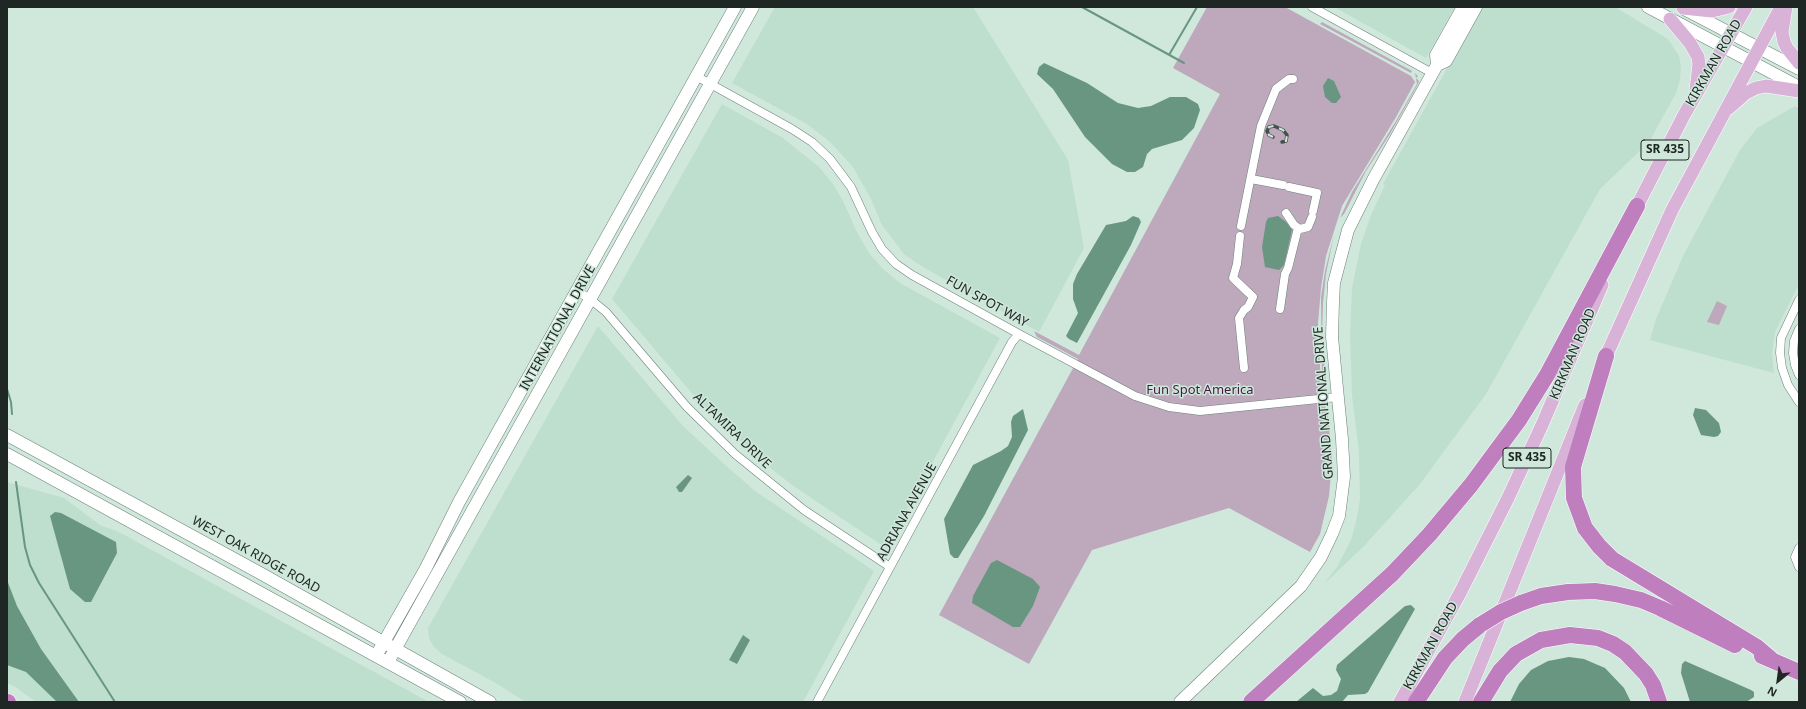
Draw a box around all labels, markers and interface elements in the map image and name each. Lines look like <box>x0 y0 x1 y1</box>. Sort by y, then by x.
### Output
street label: KIRKMAN ROAD <box>1683 17 1745 109</box>
road number: SR 435 <box>1641 140 1689 160</box>
street label: INTERNATIONAL DRIVE <box>517 262 599 394</box>
street label: FUN SPOT WAY <box>943 273 1031 331</box>
street label: KIRKMAN ROAD <box>1547 306 1599 402</box>
street label: GRAND NATIONAL DRIVE <box>1311 326 1337 480</box>
park label: Fun Spot America <box>1146 382 1254 398</box>
street label: ALTAMIRA DRIVE <box>690 390 774 472</box>
road number: SR 435 <box>1503 448 1551 468</box>
street label: ADRIANA AVENUE <box>874 460 940 564</box>
street label: WEST OAK RIDGE ROAD <box>189 513 323 597</box>
street label: KIRKMAN ROAD <box>1400 599 1462 693</box>
north arrow <box>1758 661 1798 701</box>
text: N <box>1764 683 1779 701</box>

